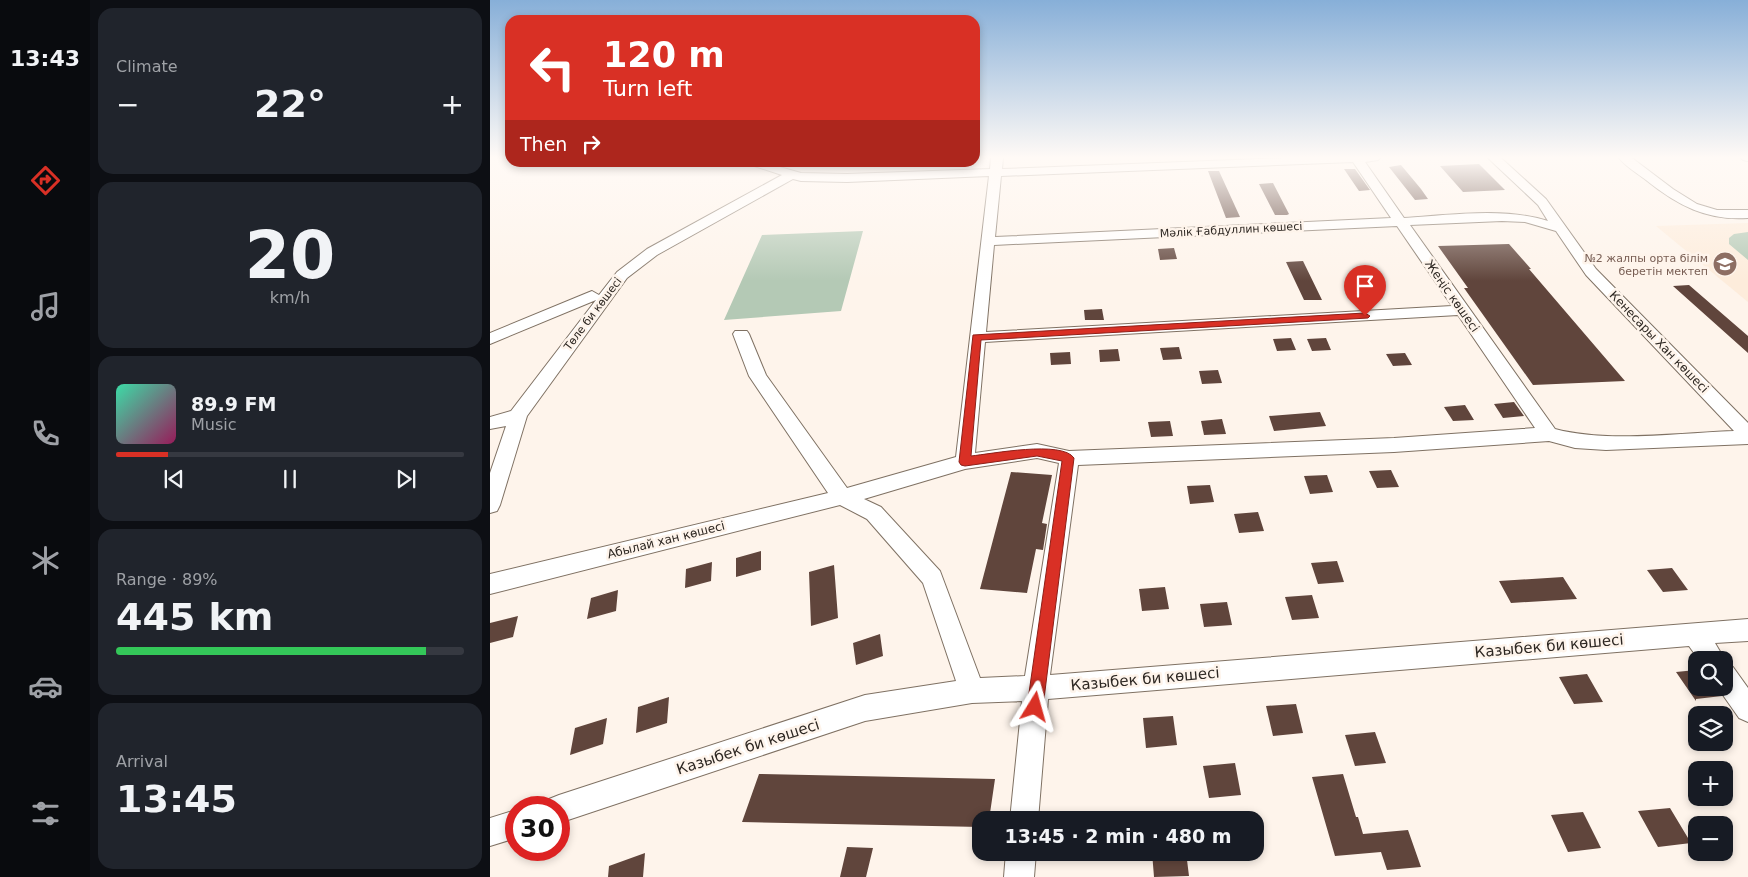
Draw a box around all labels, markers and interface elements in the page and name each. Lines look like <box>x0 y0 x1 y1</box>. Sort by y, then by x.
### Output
icon: left <box>520 35 585 100</box>
text: 120 m <box>603 35 725 75</box>
text: 13:43 <box>10 46 80 71</box>
text: Climate <box>116 57 178 76</box>
text: Turn left <box>603 76 692 101</box>
text: 22° <box>254 82 326 126</box>
text: − <box>116 88 139 121</box>
text: + <box>441 88 464 121</box>
icon: right <box>577 130 605 158</box>
text: Then <box>520 133 567 155</box>
icon: directions <box>28 163 63 198</box>
text: 20 <box>245 218 335 293</box>
street label: Мәлік Ғабдуллин көшесі <box>1159 220 1303 240</box>
school or university icon: №2 жалпы орта білім беретін мектеп <box>1712 251 1738 277</box>
place label: №2 жалпы орта білім беретін мектеп <box>1584 252 1708 278</box>
street label: Жеңіс көшесі <box>1422 257 1482 335</box>
pin <box>1344 265 1386 316</box>
icon: arrive <box>1351 272 1379 300</box>
street label: Төле би көшесі <box>561 275 625 354</box>
text: km/h <box>270 288 310 307</box>
street label: Кенесары Хан көшесі <box>1607 288 1711 396</box>
icon: music <box>28 289 63 324</box>
text: 89.9 FM <box>191 393 276 415</box>
text: Music <box>191 415 237 434</box>
icon: phone <box>28 416 63 451</box>
icon: previous <box>160 465 188 493</box>
icon: pause <box>276 465 304 493</box>
icon: next <box>392 465 420 493</box>
street label: Абылай хан көшесі <box>606 519 726 561</box>
icon: climate <box>28 543 63 578</box>
text: Range · 89% <box>116 570 218 589</box>
text: 445 km <box>116 595 273 639</box>
street label: Казыбек би көшесі <box>1474 631 1624 661</box>
map controls <box>1688 651 1733 861</box>
button: search <box>1688 651 1733 696</box>
street label: Казыбек би көшесі <box>1070 664 1220 694</box>
icon: car <box>28 669 63 704</box>
position arrow <box>1008 680 1060 732</box>
button: layers <box>1688 706 1733 751</box>
street label: Казыбек би көшесі <box>674 715 822 779</box>
text: Arrival <box>116 752 168 771</box>
button: + <box>1688 761 1733 806</box>
text: 13:45 <box>116 777 237 821</box>
icon: filters <box>28 796 63 831</box>
speed limit sign: 30 <box>505 796 570 861</box>
button: − <box>1688 816 1733 861</box>
text: 13:45 · 2 min · 480 m <box>1004 825 1232 847</box>

